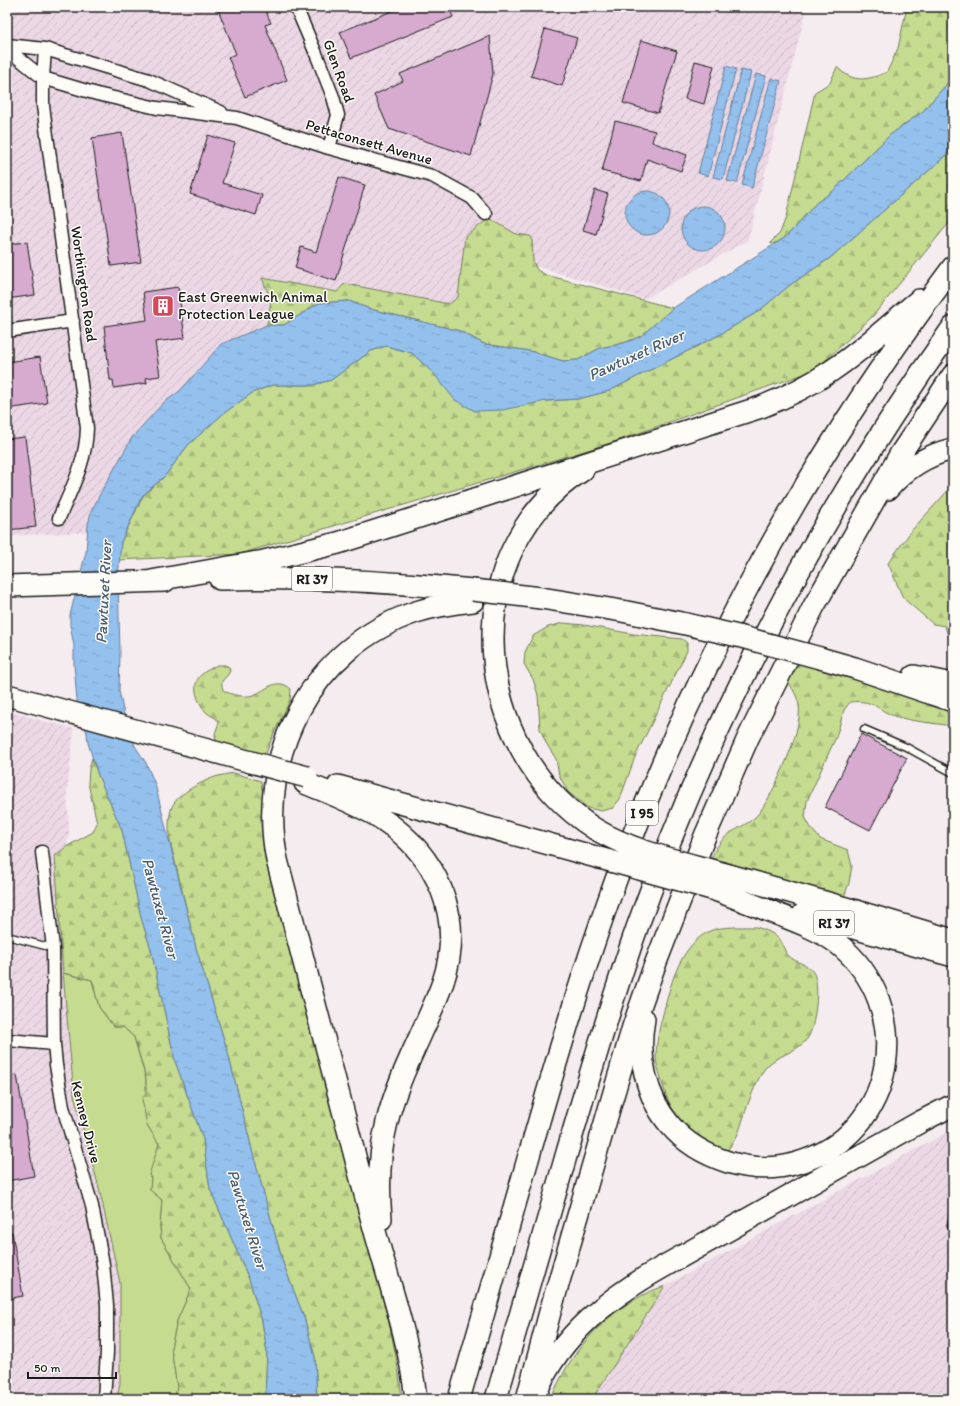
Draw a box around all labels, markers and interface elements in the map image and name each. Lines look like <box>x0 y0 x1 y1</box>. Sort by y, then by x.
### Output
street label: Glen Road <box>319 37 359 105</box>
street label: Pettaconsett Avenue <box>304 115 434 169</box>
street label: Worthington Road <box>67 225 101 343</box>
place label: East Greenwich Animal Protection League <box>178 288 328 323</box>
building icon: East Greenwich Animal Protection League <box>150 293 176 319</box>
water label: Pawtuxet River <box>585 324 689 384</box>
water label: Pawtuxet River <box>91 538 116 644</box>
road number: RI 37 <box>292 567 332 591</box>
road number: I 95 <box>626 801 658 825</box>
water label: Pawtuxet River <box>138 856 183 962</box>
road number: RI 37 <box>814 911 854 935</box>
street label: Kenney Drive <box>67 1079 105 1165</box>
water label: Pawtuxet River <box>223 1167 272 1273</box>
scale bar <box>28 1354 116 1380</box>
text: 50 m <box>34 1361 60 1375</box>

